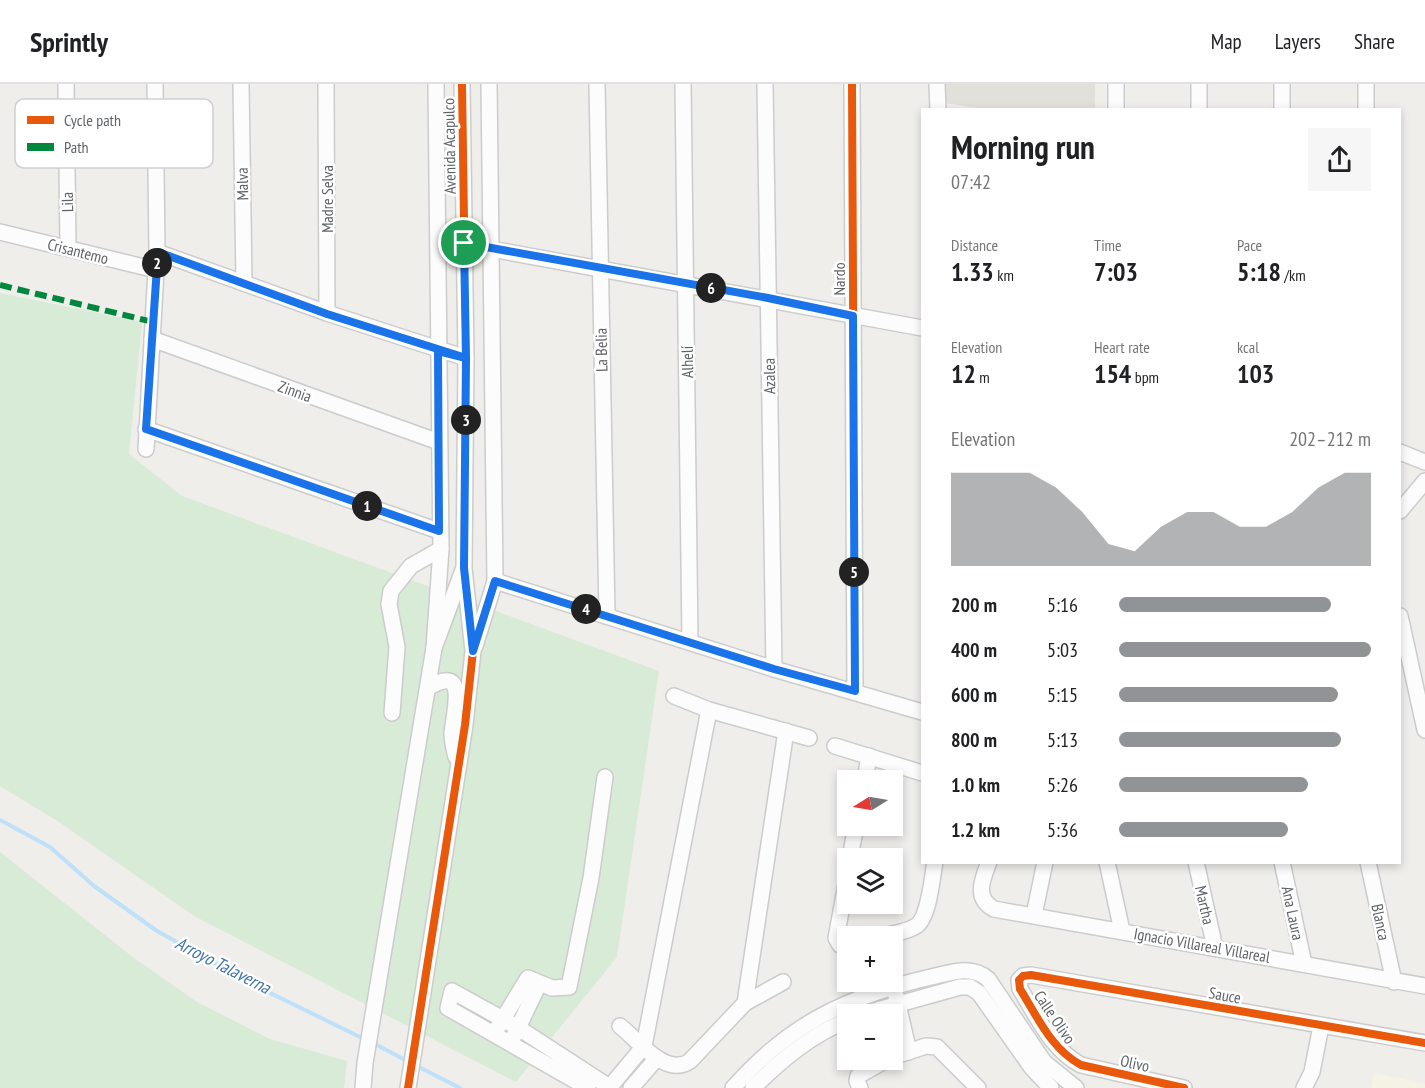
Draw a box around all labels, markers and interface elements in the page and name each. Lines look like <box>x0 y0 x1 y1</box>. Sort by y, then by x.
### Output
text: Sprintly <box>30 23 108 60</box>
text: Map <box>1211 28 1242 55</box>
text: Layers <box>1275 28 1321 55</box>
text: Share <box>1354 28 1395 55</box>
street label: Avenida Acapulco <box>438 98 460 194</box>
legend <box>15 99 213 168</box>
text: Cycle path <box>64 110 121 130</box>
text: Morning run <box>951 125 1095 168</box>
button: share <box>1308 128 1371 191</box>
text: Path <box>64 137 89 157</box>
street label: Madre Selva <box>317 165 337 233</box>
street label: Malva <box>232 167 252 201</box>
text: 07:42 <box>951 169 991 195</box>
street label: Lila <box>57 192 77 212</box>
pin <box>438 217 489 268</box>
icon: arrive <box>447 226 480 259</box>
street label: Crisantemo <box>45 234 111 268</box>
text: Distance <box>951 235 998 255</box>
text: Time <box>1094 235 1122 255</box>
text: Pace <box>1237 235 1262 255</box>
pin: 2 <box>142 248 172 278</box>
text: 2 <box>153 253 161 273</box>
text: 1.33 <box>951 255 994 288</box>
text: 7:03 <box>1094 255 1138 288</box>
text: 5:18 <box>1237 255 1281 288</box>
street label: Nardo <box>829 262 849 296</box>
text: km <box>994 265 1014 285</box>
text: /km <box>1281 265 1306 285</box>
pin: 6 <box>696 273 726 303</box>
text: 6 <box>707 278 715 298</box>
street label: La Belia <box>591 328 611 372</box>
text: Elevation <box>951 337 1002 357</box>
text: Heart rate <box>1094 337 1150 357</box>
text: kcal <box>1237 337 1259 357</box>
street label: Alhelí <box>677 345 697 378</box>
text: 12 <box>951 357 976 390</box>
text: 154 <box>1094 357 1131 390</box>
text: 103 <box>1237 357 1274 390</box>
street label: Azalea <box>759 358 779 394</box>
text: m <box>976 367 990 387</box>
text: bpm <box>1131 367 1159 387</box>
street label: Zinnia <box>275 376 315 406</box>
pin: 3 <box>451 405 481 435</box>
text: 3 <box>462 410 470 430</box>
text: Elevation <box>951 426 1015 452</box>
text: 202–212 m <box>1289 426 1371 452</box>
pin: 1 <box>352 491 382 521</box>
text: 1 <box>363 496 371 516</box>
pin: 5 <box>839 557 869 587</box>
text: 5 <box>850 562 858 582</box>
text: 200 m <box>951 592 997 618</box>
text: 5:16 <box>1047 592 1078 618</box>
pin: 4 <box>571 594 601 624</box>
text: 4 <box>582 599 590 619</box>
text: 400 m <box>951 637 997 663</box>
text: 5:03 <box>1047 637 1078 663</box>
text: 600 m <box>951 682 997 708</box>
text: 5:15 <box>1047 682 1078 708</box>
text: 800 m <box>951 727 997 753</box>
text: 5:13 <box>1047 727 1078 753</box>
north arrow <box>837 770 903 836</box>
map controls <box>837 770 903 1070</box>
text: 1.0 km <box>951 772 1000 798</box>
text: 5:26 <box>1047 772 1078 798</box>
text: 1.2 km <box>951 817 1000 843</box>
text: 5:36 <box>1047 817 1078 843</box>
button: layers <box>837 848 903 914</box>
street label: Martha <box>1191 884 1219 926</box>
street label: Ana Laura <box>1278 884 1308 942</box>
street label: Blanca <box>1367 902 1395 942</box>
street label: Ignacio Villareal Villareal <box>1132 923 1272 967</box>
button: + <box>837 926 903 992</box>
water label: Arroyo Talaverna <box>172 931 275 999</box>
street label: Sauce <box>1207 982 1243 1008</box>
street label: Calle Olivo <box>1030 986 1080 1048</box>
button: − <box>837 1004 903 1070</box>
street label: Olivo <box>1119 1050 1151 1076</box>

